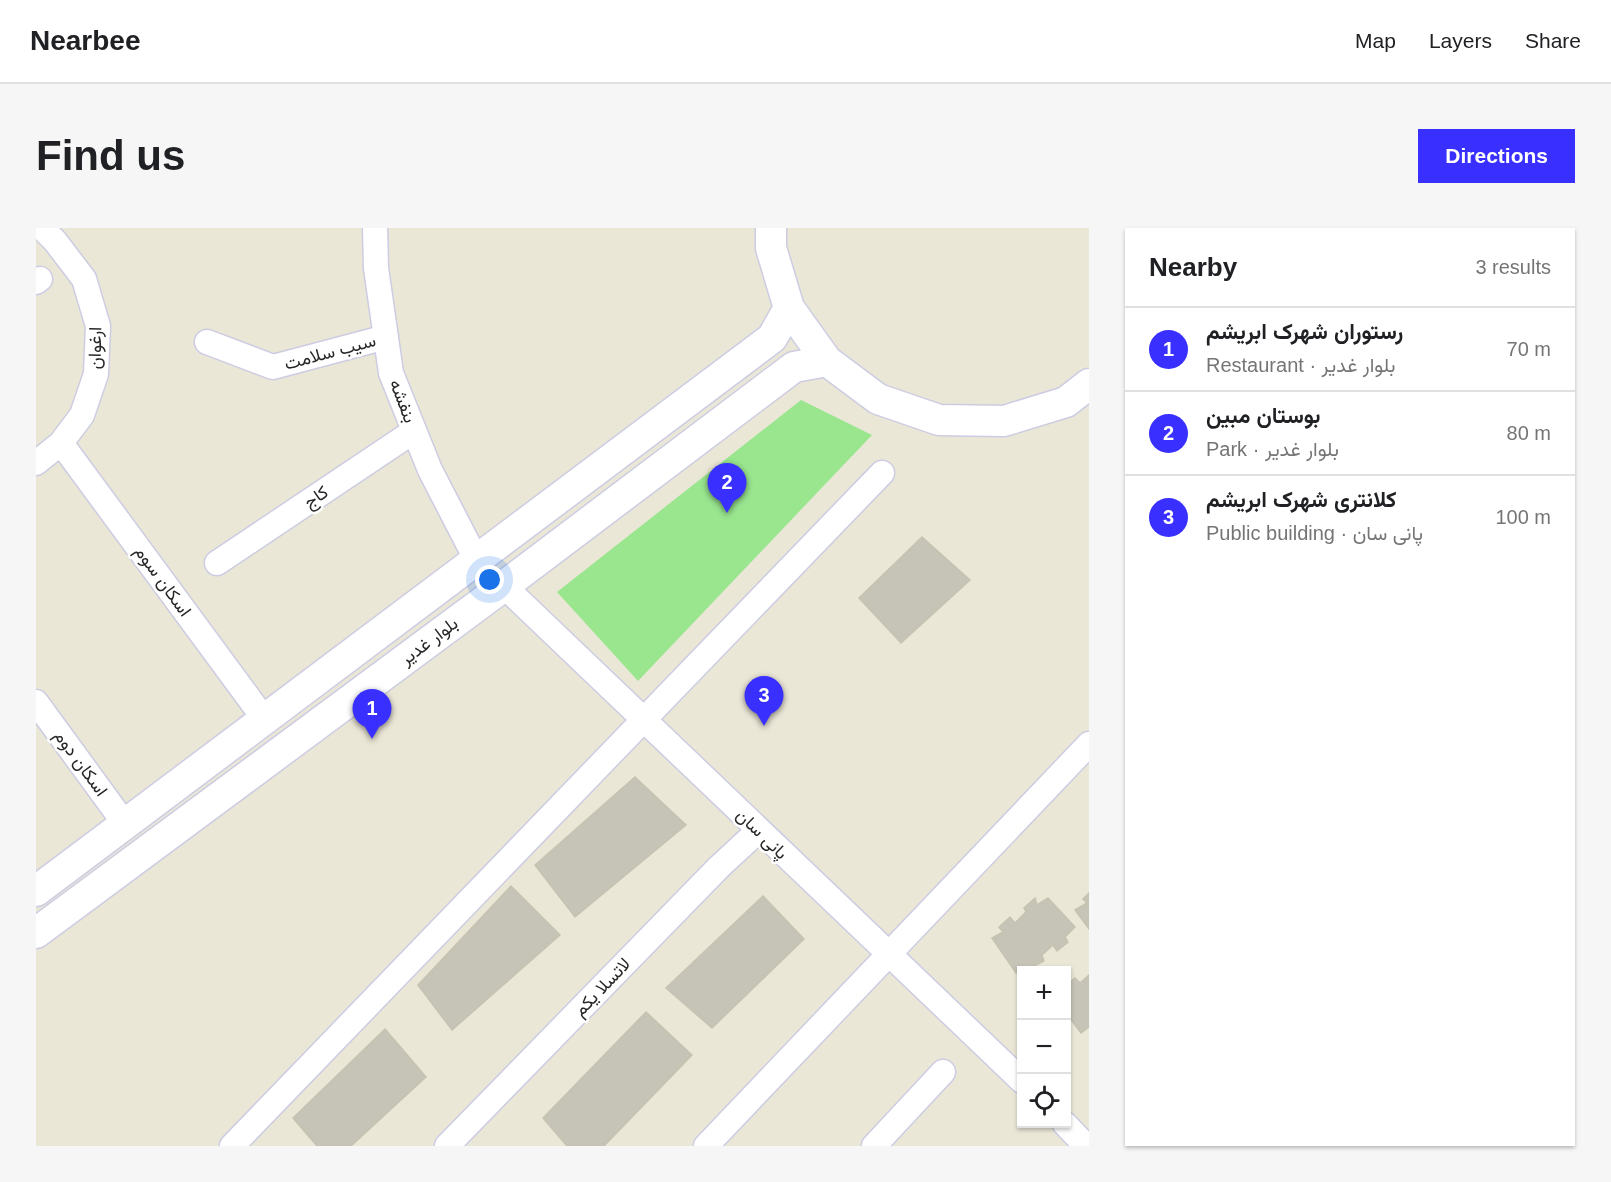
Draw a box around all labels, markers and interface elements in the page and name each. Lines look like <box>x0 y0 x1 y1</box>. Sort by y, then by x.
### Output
text: Nearbee <box>30 25 141 56</box>
text: Map <box>1355 29 1396 52</box>
text: Layers <box>1429 29 1492 52</box>
text: Share <box>1525 29 1581 52</box>
button: Directions <box>1418 129 1575 183</box>
text: Find us <box>36 132 185 179</box>
text: Nearby <box>1149 252 1237 282</box>
text: 3 results <box>1475 256 1551 278</box>
text: رستوران شهرک ابریشم <box>1206 319 1403 344</box>
street label: ارغوان <box>85 326 106 370</box>
street label: سیب سلامت <box>282 330 378 374</box>
text: 1 <box>1163 338 1174 360</box>
text: 70 m <box>1507 338 1551 360</box>
text: Restaurant · بلوار غدیر <box>1206 354 1396 376</box>
street label: بنفشه <box>386 376 420 426</box>
text: بوستان مبین <box>1206 403 1321 428</box>
text: 2 <box>1163 422 1174 444</box>
text: 80 m <box>1507 422 1551 444</box>
text: Park · بلوار غدیر <box>1206 438 1339 460</box>
pin: 2 <box>708 464 746 513</box>
street label: کاج <box>300 482 333 514</box>
text: کلانتری شهرک ابریشم <box>1206 487 1396 512</box>
text: 3 <box>1163 506 1174 528</box>
text: 100 m <box>1495 506 1551 528</box>
text: Public building · پانی سان <box>1206 522 1423 544</box>
street label: اسکان سوم <box>129 542 195 621</box>
your location <box>475 565 504 594</box>
street label: بلوار غدیر <box>396 613 462 670</box>
pin: 3 <box>744 676 784 726</box>
pin: 1 <box>352 690 392 739</box>
street label: اسکان دوم <box>49 726 112 801</box>
street label: پانی سان <box>731 805 792 865</box>
street label: لاتسلا یکم <box>569 954 636 1022</box>
map controls <box>1017 966 1071 1128</box>
button: + <box>1017 966 1071 1020</box>
button: − <box>1017 1020 1071 1074</box>
button: locate <box>1017 1074 1071 1128</box>

